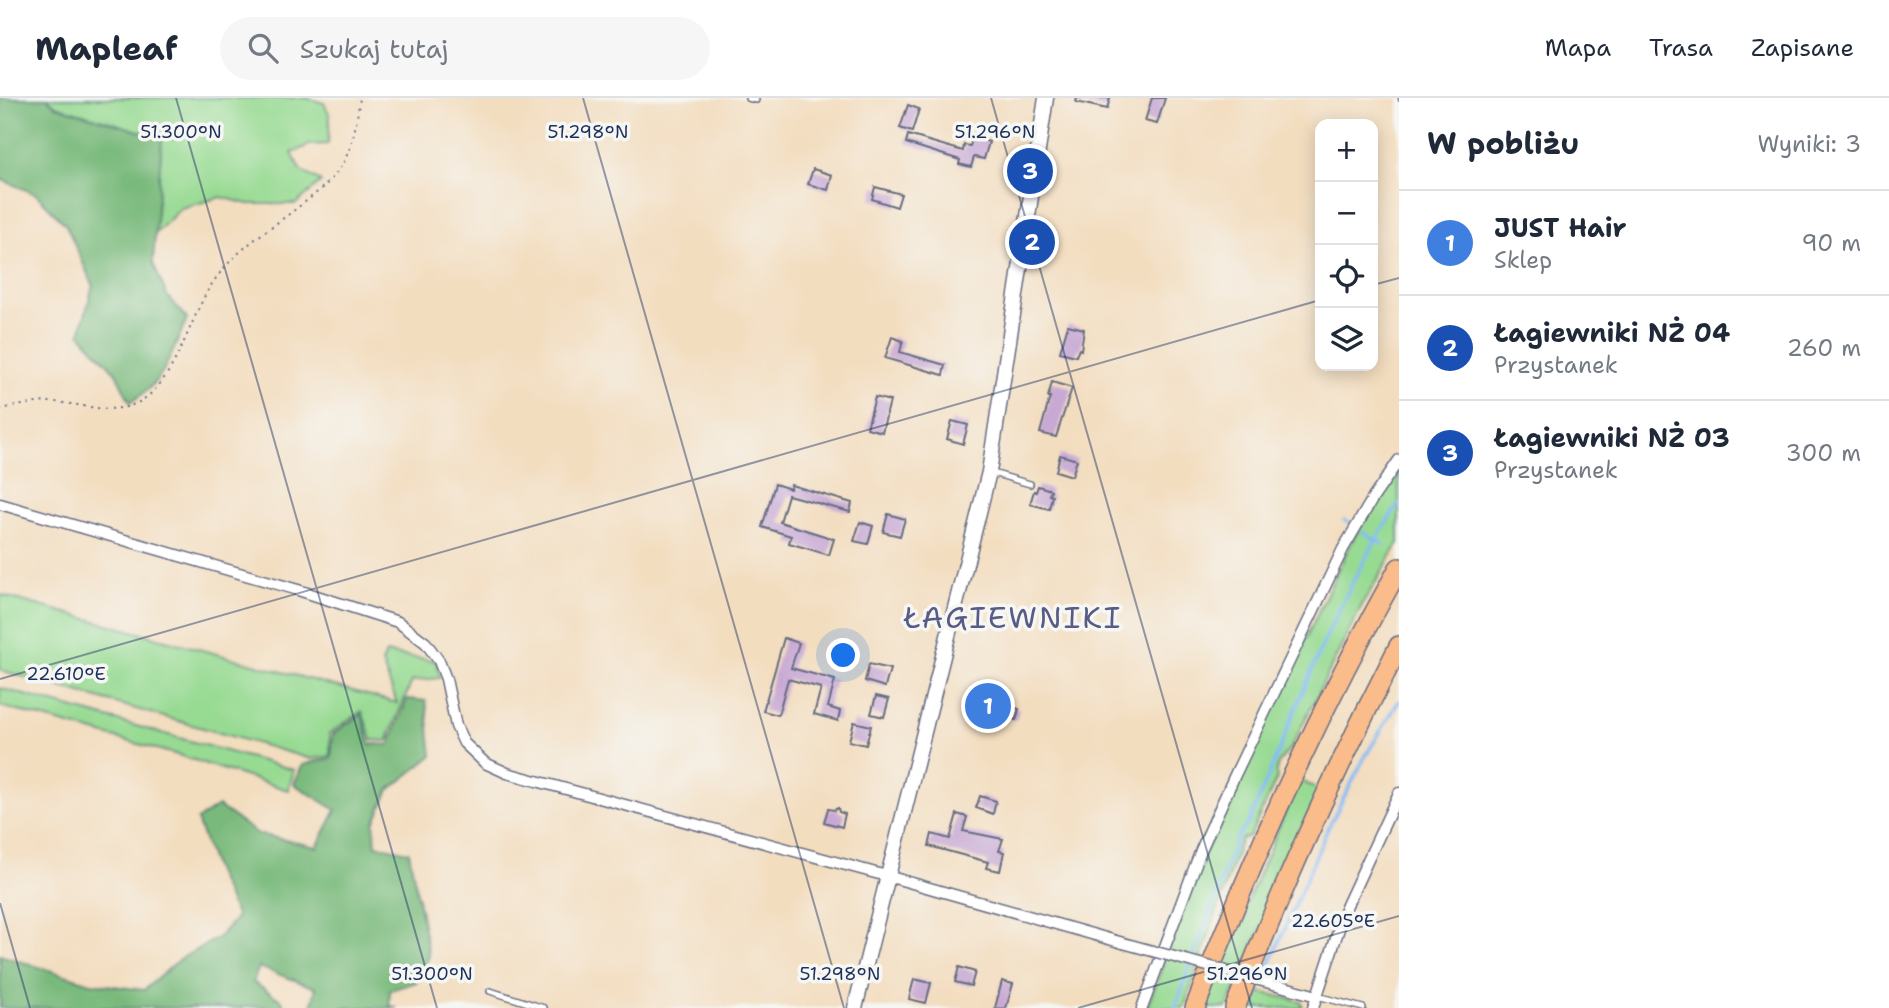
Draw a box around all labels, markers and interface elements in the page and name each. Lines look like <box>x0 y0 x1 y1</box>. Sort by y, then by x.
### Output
search box <box>220 17 710 80</box>
text: Mapleaf <box>35 26 178 71</box>
icon: search <box>244 29 282 67</box>
text: Szukaj tutaj <box>300 31 449 66</box>
text: Mapa <box>1545 32 1611 64</box>
text: Trasa <box>1649 32 1713 64</box>
text: Zapisane <box>1751 32 1854 64</box>
map controls <box>1315 119 1378 371</box>
button: + <box>1315 119 1378 182</box>
text: 51.300°N <box>140 120 222 144</box>
text: 51.298°N <box>548 120 628 144</box>
text: 51.296°N <box>955 120 1035 144</box>
text: W pobliżu <box>1427 123 1579 164</box>
text: Wyniki: 3 <box>1757 129 1861 159</box>
pin: 3 <box>1007 145 1053 197</box>
button: − <box>1315 182 1378 245</box>
text: JUST Hair <box>1494 210 1627 245</box>
pin: 2 <box>1009 216 1055 268</box>
text: 1 <box>1445 228 1455 258</box>
text: 90 m <box>1801 228 1861 258</box>
button: locate <box>1315 245 1378 308</box>
text: Sklep <box>1494 245 1552 275</box>
button: layers <box>1315 308 1378 371</box>
text: Łagiewniki NŻ 04 <box>1494 315 1730 350</box>
text: 2 <box>1442 333 1458 363</box>
text: 260 m <box>1787 333 1861 363</box>
text: Przystanek <box>1494 350 1618 380</box>
text: Łagiewniki NŻ 03 <box>1494 420 1730 455</box>
text: 3 <box>1442 438 1458 468</box>
text: 300 m <box>1786 438 1861 468</box>
text: Przystanek <box>1494 455 1618 485</box>
district label: ŁAGIEWNIKI <box>903 597 1122 638</box>
your location <box>826 638 860 672</box>
text: 22.610°E <box>26 662 106 686</box>
pin: 1 <box>965 680 1011 732</box>
text: 22.605°E <box>1291 909 1375 933</box>
text: 51.300°N <box>391 962 473 986</box>
text: 51.298°N <box>800 962 880 986</box>
text: 51.296°N <box>1207 962 1287 986</box>

